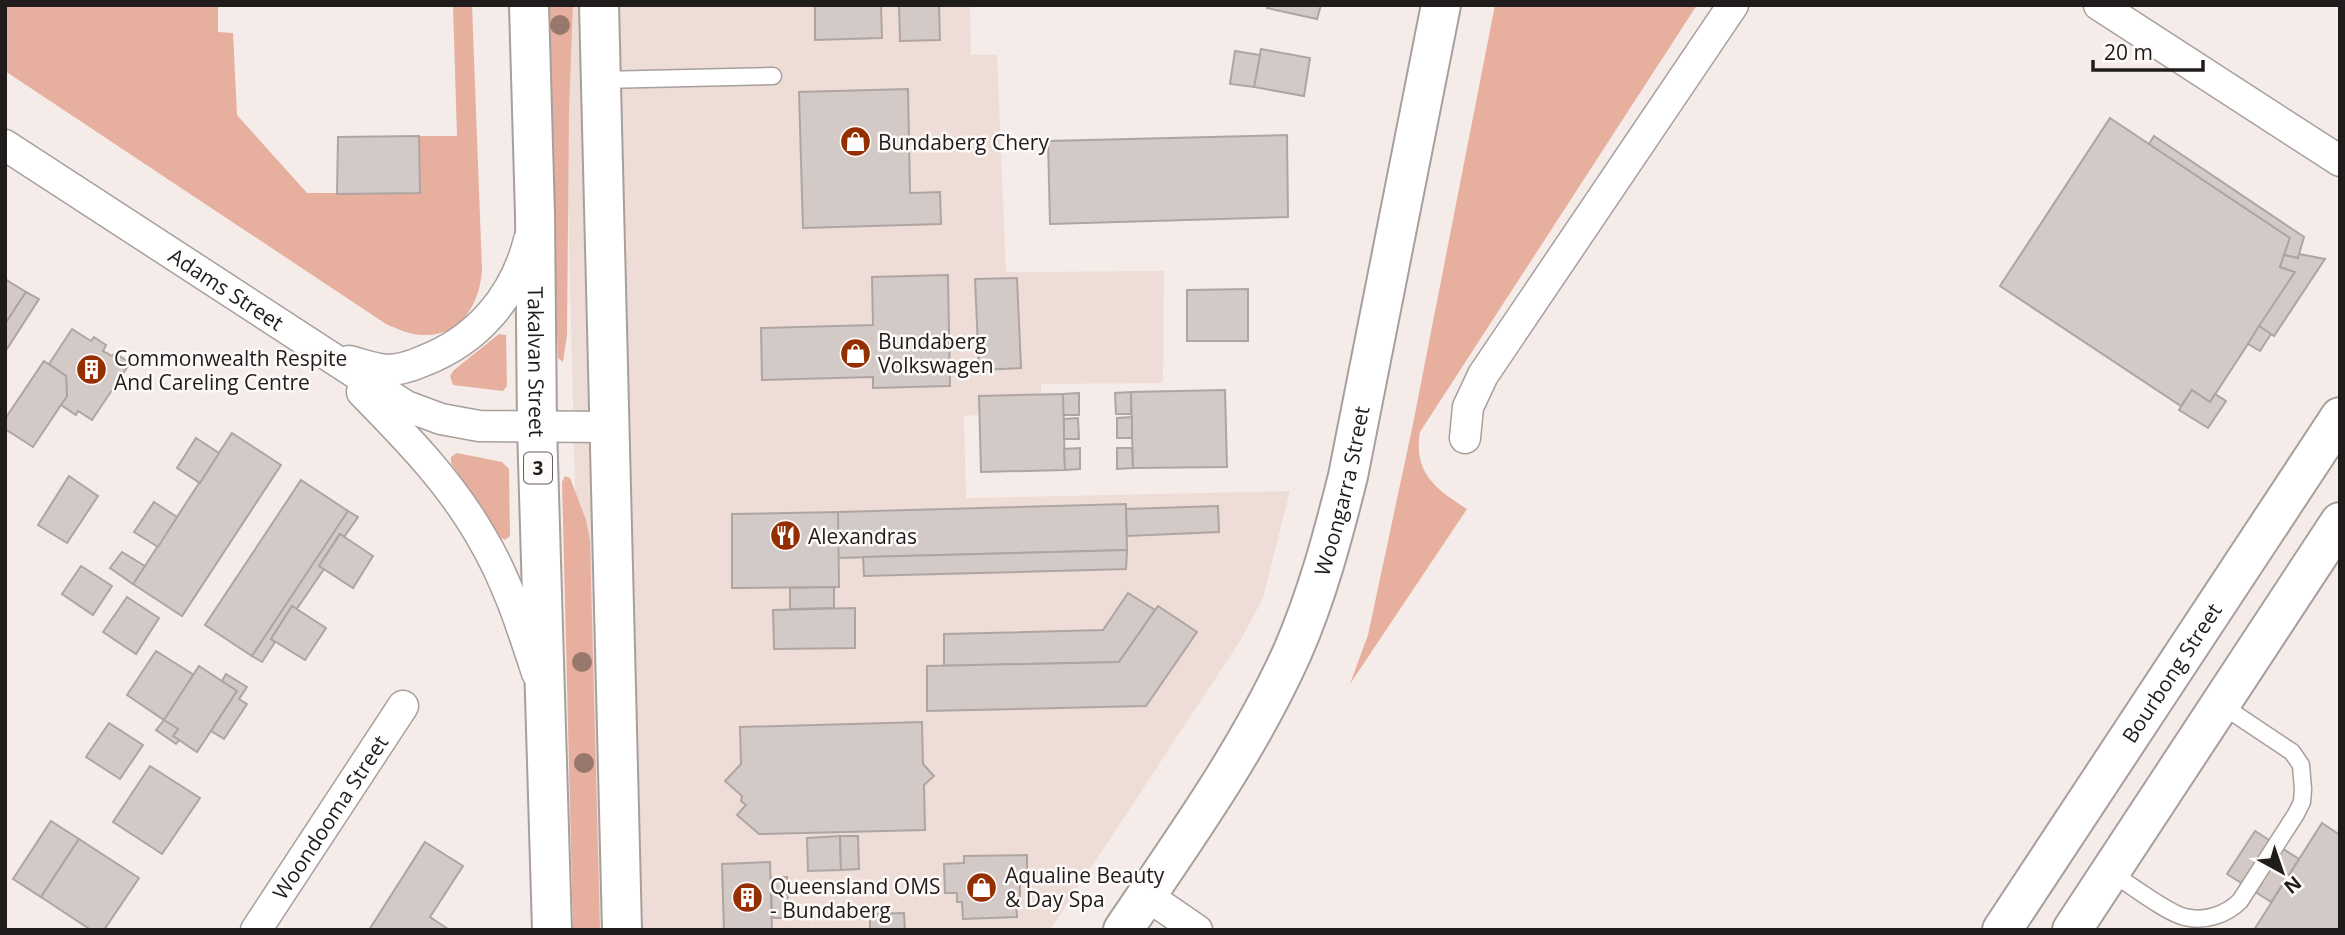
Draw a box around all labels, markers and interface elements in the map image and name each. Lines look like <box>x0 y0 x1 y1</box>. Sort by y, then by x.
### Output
scale bar <box>2093 28 2203 72</box>
text: 20 m <box>2104 38 2153 66</box>
shop icon: Bundaberg Chery <box>838 125 872 159</box>
place label: Bundaberg Chery <box>878 128 1049 156</box>
street label: Adams Street <box>164 241 289 337</box>
street label: Takalvan Street <box>522 287 551 438</box>
place label: Bundaberg Volkswagen <box>878 327 994 379</box>
shop icon: Bundaberg Volkswagen <box>838 336 872 370</box>
place label: Commonwealth Respite And Careling Centre <box>114 344 347 396</box>
building icon: Commonwealth Respite And Careling Centre <box>74 353 108 387</box>
street label: Woongarra Street <box>1308 404 1375 579</box>
road number: 3 <box>524 453 552 484</box>
restaurant icon: Alexandras <box>768 519 802 553</box>
place label: Alexandras <box>808 522 917 550</box>
street label: Bourbong Street <box>2115 598 2228 748</box>
street label: Woondooma Street <box>266 730 394 905</box>
north arrow <box>2247 837 2317 907</box>
place label: Aqualine Beauty & Day Spa <box>1005 861 1165 913</box>
shop icon: Aqualine Beauty & Day Spa <box>965 870 999 904</box>
text: N <box>2279 870 2307 900</box>
place label: Queensland OMS - Bundaberg <box>770 872 941 924</box>
building icon: Queensland OMS - Bundaberg <box>730 881 764 915</box>

